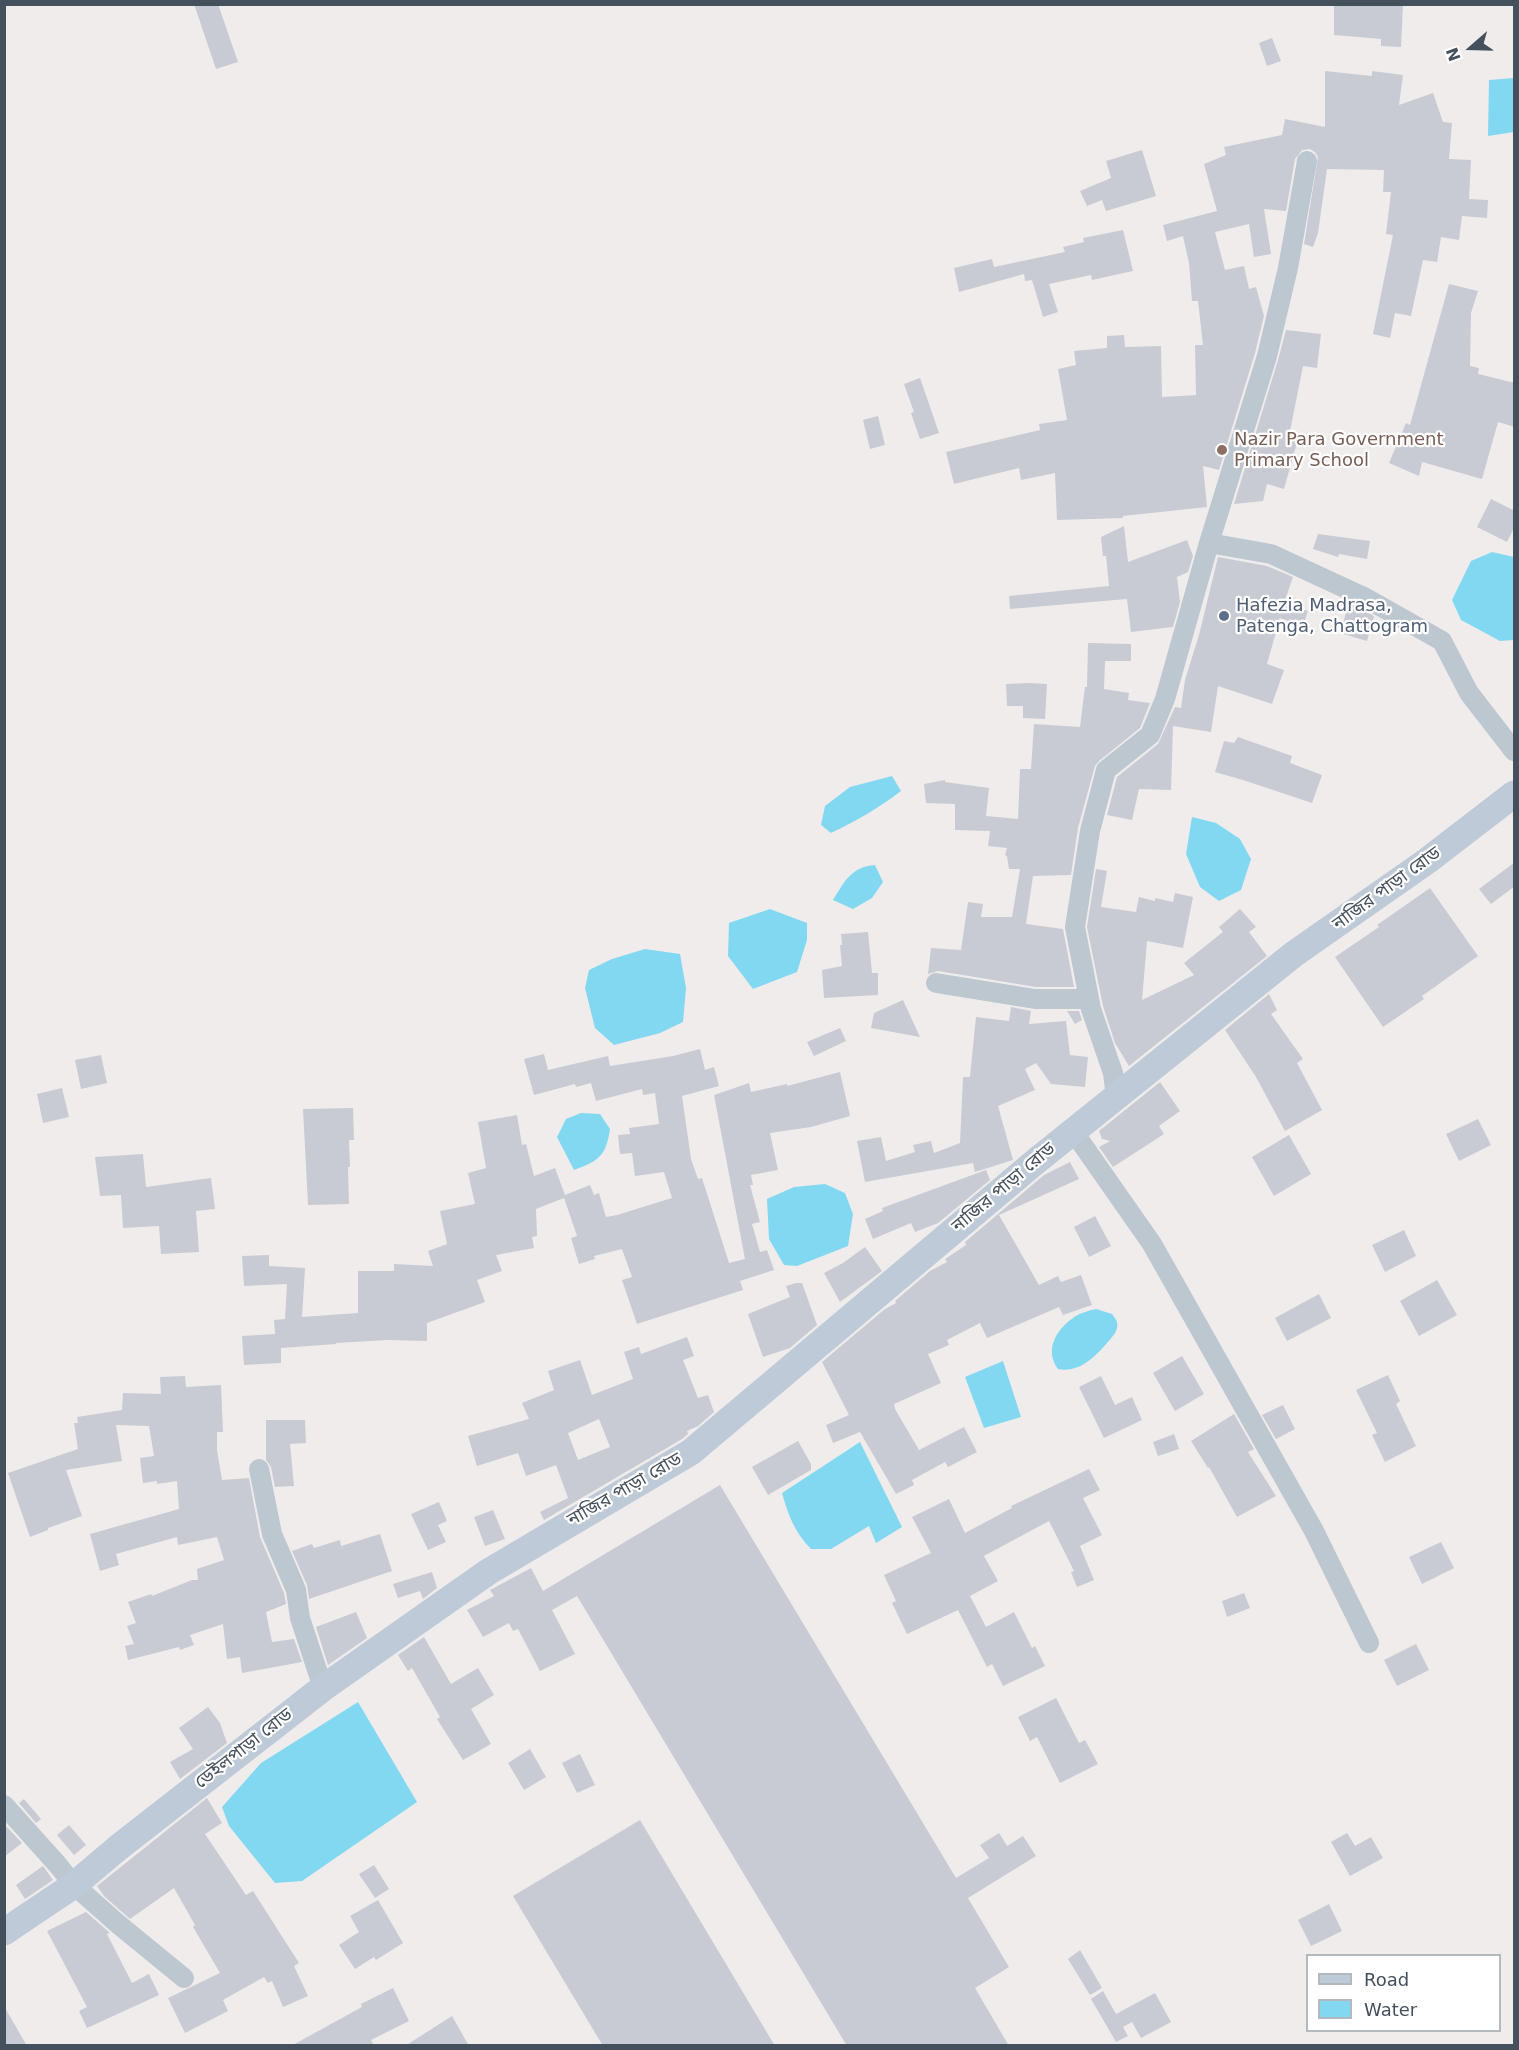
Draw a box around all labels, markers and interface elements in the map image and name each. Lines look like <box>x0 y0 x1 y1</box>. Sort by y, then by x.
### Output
north arrow <box>1441 18 1501 78</box>
text: N <box>1442 45 1465 64</box>
place label: Nazir Para Government Primary School <box>1234 429 1444 472</box>
marker: Nazir Para Government Primary School <box>1215 443 1229 457</box>
place label: Hafezia Madrasa, Patenga, Chattogram <box>1236 595 1428 638</box>
marker: Hafezia Madrasa, Patenga, Chattogram <box>1217 609 1231 623</box>
street label: নাজির পাড়া রোড <box>1329 843 1445 935</box>
street label: নাজির পাড়া রোড <box>948 1139 1060 1237</box>
street label: নাজির পাড়া রোড <box>564 1449 686 1531</box>
street label: ডেইলপাড়া রোড <box>191 1704 297 1794</box>
legend <box>1306 1954 1501 2032</box>
text: Road <box>1364 1969 1409 1990</box>
text: Water <box>1364 1999 1417 2020</box>

